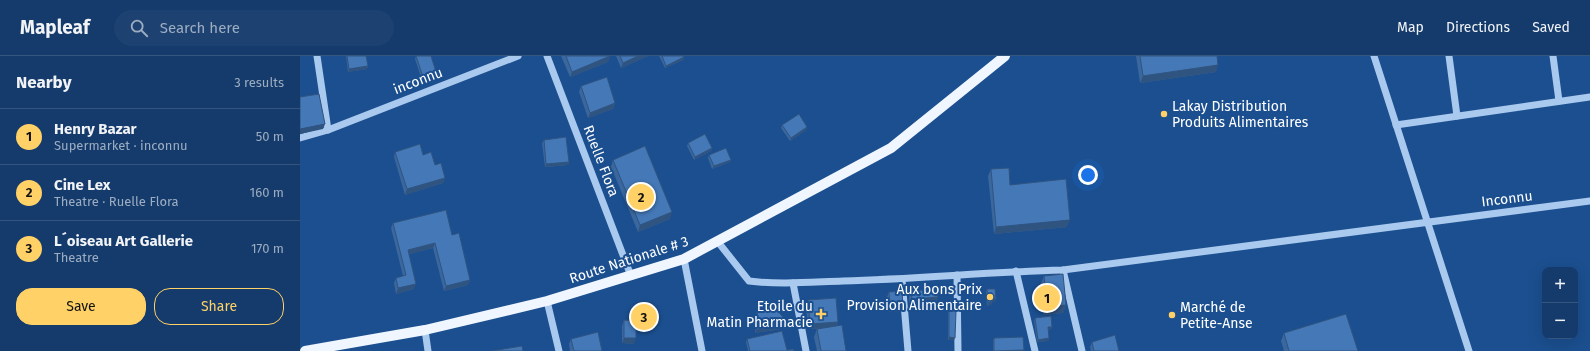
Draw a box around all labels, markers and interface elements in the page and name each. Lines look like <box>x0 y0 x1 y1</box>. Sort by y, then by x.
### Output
search box <box>114 10 394 46</box>
text: Mapleaf <box>20 16 90 39</box>
icon: search <box>128 17 150 39</box>
text: Search here <box>160 19 240 37</box>
text: Map <box>1397 19 1424 36</box>
text: Directions <box>1446 19 1510 36</box>
text: Saved <box>1532 19 1570 36</box>
street label: inconnu <box>391 64 445 98</box>
text: Nearby <box>16 72 71 93</box>
text: 3 results <box>234 75 284 90</box>
place label: Lakay Distribution Produits Alimentaires <box>1172 98 1309 131</box>
marker: Lakay Distribution Produits Alimentaires <box>1159 109 1169 119</box>
text: Henry Bazar <box>54 120 137 138</box>
street label: Ruelle Flora <box>580 123 622 199</box>
text: 1 <box>26 129 32 144</box>
text: 50 m <box>256 129 284 144</box>
text: Supermarket · inconnu <box>54 138 188 153</box>
your location <box>1078 165 1098 185</box>
text: Cine Lex <box>54 176 110 194</box>
pin: 2 <box>628 182 654 212</box>
text: 2 <box>26 185 32 200</box>
text: 160 m <box>250 185 284 200</box>
street label: Inconnu <box>1480 187 1534 211</box>
text: Theatre · Ruelle Flora <box>54 194 179 209</box>
text: L´oiseau Art Gallerie <box>54 232 193 250</box>
street label: Route Nationale # 3 <box>567 233 691 287</box>
text: 3 <box>26 241 32 256</box>
text: 170 m <box>251 241 284 256</box>
text: Theatre <box>54 250 99 265</box>
map controls <box>1542 267 1578 339</box>
button: + <box>1542 267 1578 303</box>
place label: Aux bons Prix Provision Alimentaire <box>847 281 982 314</box>
pin: 1 <box>1034 283 1060 313</box>
button: Save <box>16 288 146 325</box>
button: Share <box>154 288 284 325</box>
marker: Aux bons Prix Provision Alimentaire <box>985 292 995 302</box>
place label: Etoile du Matin Pharmacie <box>707 298 813 331</box>
place label: Marché de Petite-Anse <box>1180 299 1253 332</box>
pin: 3 <box>631 302 657 332</box>
button: − <box>1542 303 1578 339</box>
marker: Etoile du Matin Pharmacie <box>816 309 826 319</box>
marker: Marché de Petite-Anse <box>1167 310 1177 320</box>

